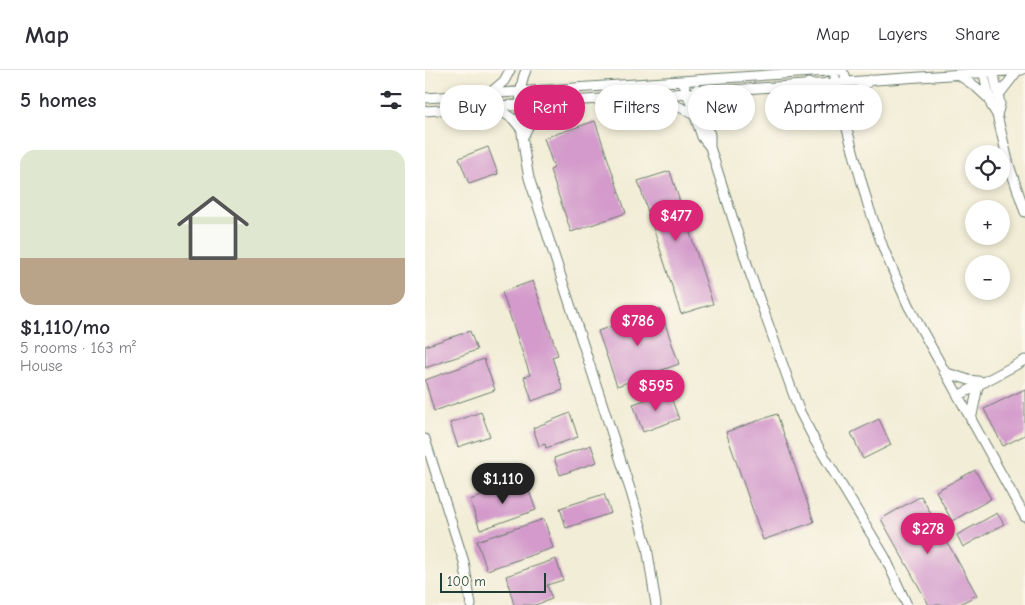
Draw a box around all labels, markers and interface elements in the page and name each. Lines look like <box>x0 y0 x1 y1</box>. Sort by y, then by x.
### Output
text: Map <box>25 21 69 49</box>
text: Map <box>816 24 850 45</box>
text: Layers <box>878 24 927 45</box>
text: Share <box>955 24 1000 45</box>
chip: Buy <box>440 85 504 130</box>
chip: Rent <box>514 85 585 130</box>
chip: Filters <box>595 85 678 130</box>
chip: New <box>688 85 755 130</box>
chip: Apartment <box>765 85 882 130</box>
icon: filters <box>377 86 405 114</box>
text: 5 homes <box>20 88 97 112</box>
map controls <box>965 145 1010 300</box>
button: locate <box>965 145 1010 190</box>
icon: home <box>168 183 258 273</box>
pin: $477 <box>646 200 706 242</box>
button: + <box>965 200 1010 245</box>
text: $477 <box>660 207 692 225</box>
button: − <box>965 255 1010 300</box>
pin: $786 <box>608 304 668 347</box>
text: $786 <box>622 312 654 330</box>
text: $1,110/mo <box>20 315 110 339</box>
text: 5 rooms · 163 m² <box>20 339 136 357</box>
text: House <box>20 357 63 375</box>
pin: $595 <box>626 370 686 412</box>
text: $595 <box>639 377 674 395</box>
pin: $1,110 <box>462 462 544 505</box>
text: $1,110 <box>483 470 523 488</box>
pin: $278 <box>898 512 958 555</box>
text: $278 <box>912 520 944 538</box>
scale bar <box>440 570 546 593</box>
text: 100 m <box>447 573 486 590</box>

